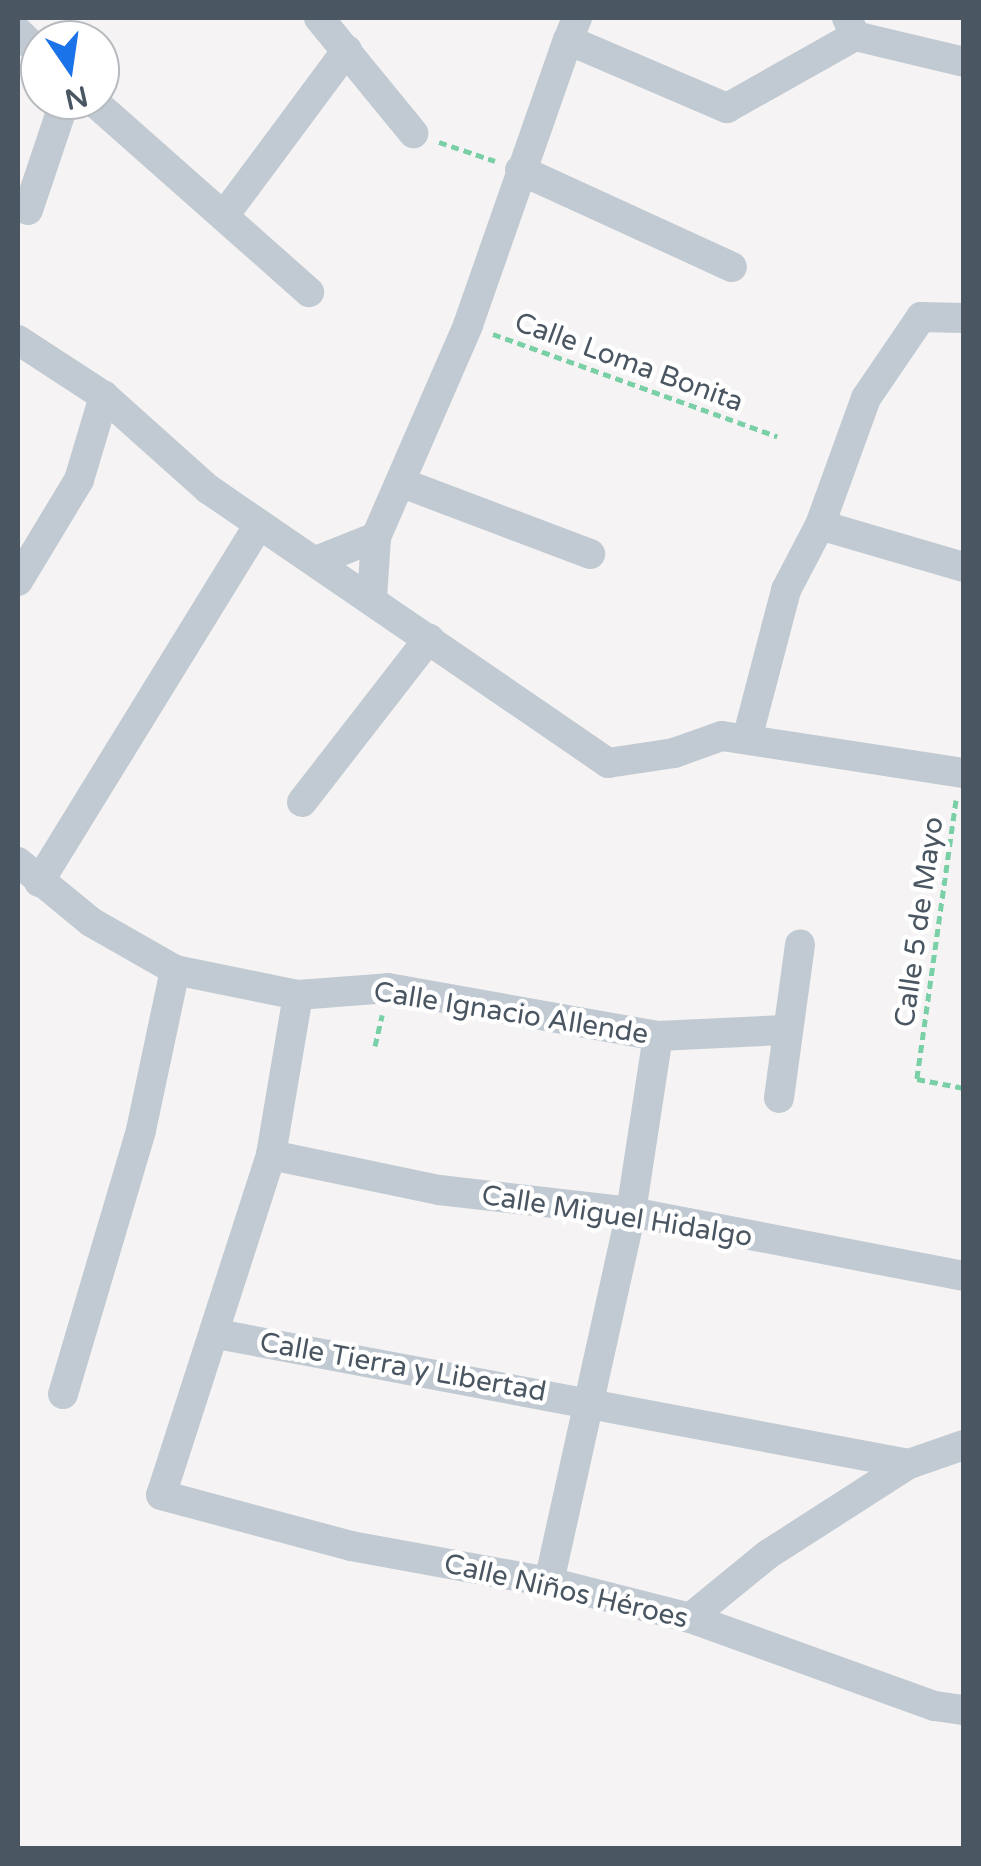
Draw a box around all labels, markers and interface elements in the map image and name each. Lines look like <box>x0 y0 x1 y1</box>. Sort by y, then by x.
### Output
north arrow <box>20 20 120 120</box>
text: N <box>62 78 91 116</box>
street label: Calle Loma Bonita <box>510 305 748 419</box>
street label: Calle 5 de Mayo <box>888 815 950 1029</box>
street label: Calle Ignacio Allende <box>371 975 651 1051</box>
street label: Calle Miguel Hidalgo <box>479 1178 755 1254</box>
street label: Calle Tierra y Libertad <box>257 1325 549 1409</box>
street label: Calle Niños Héroes <box>441 1547 691 1635</box>

